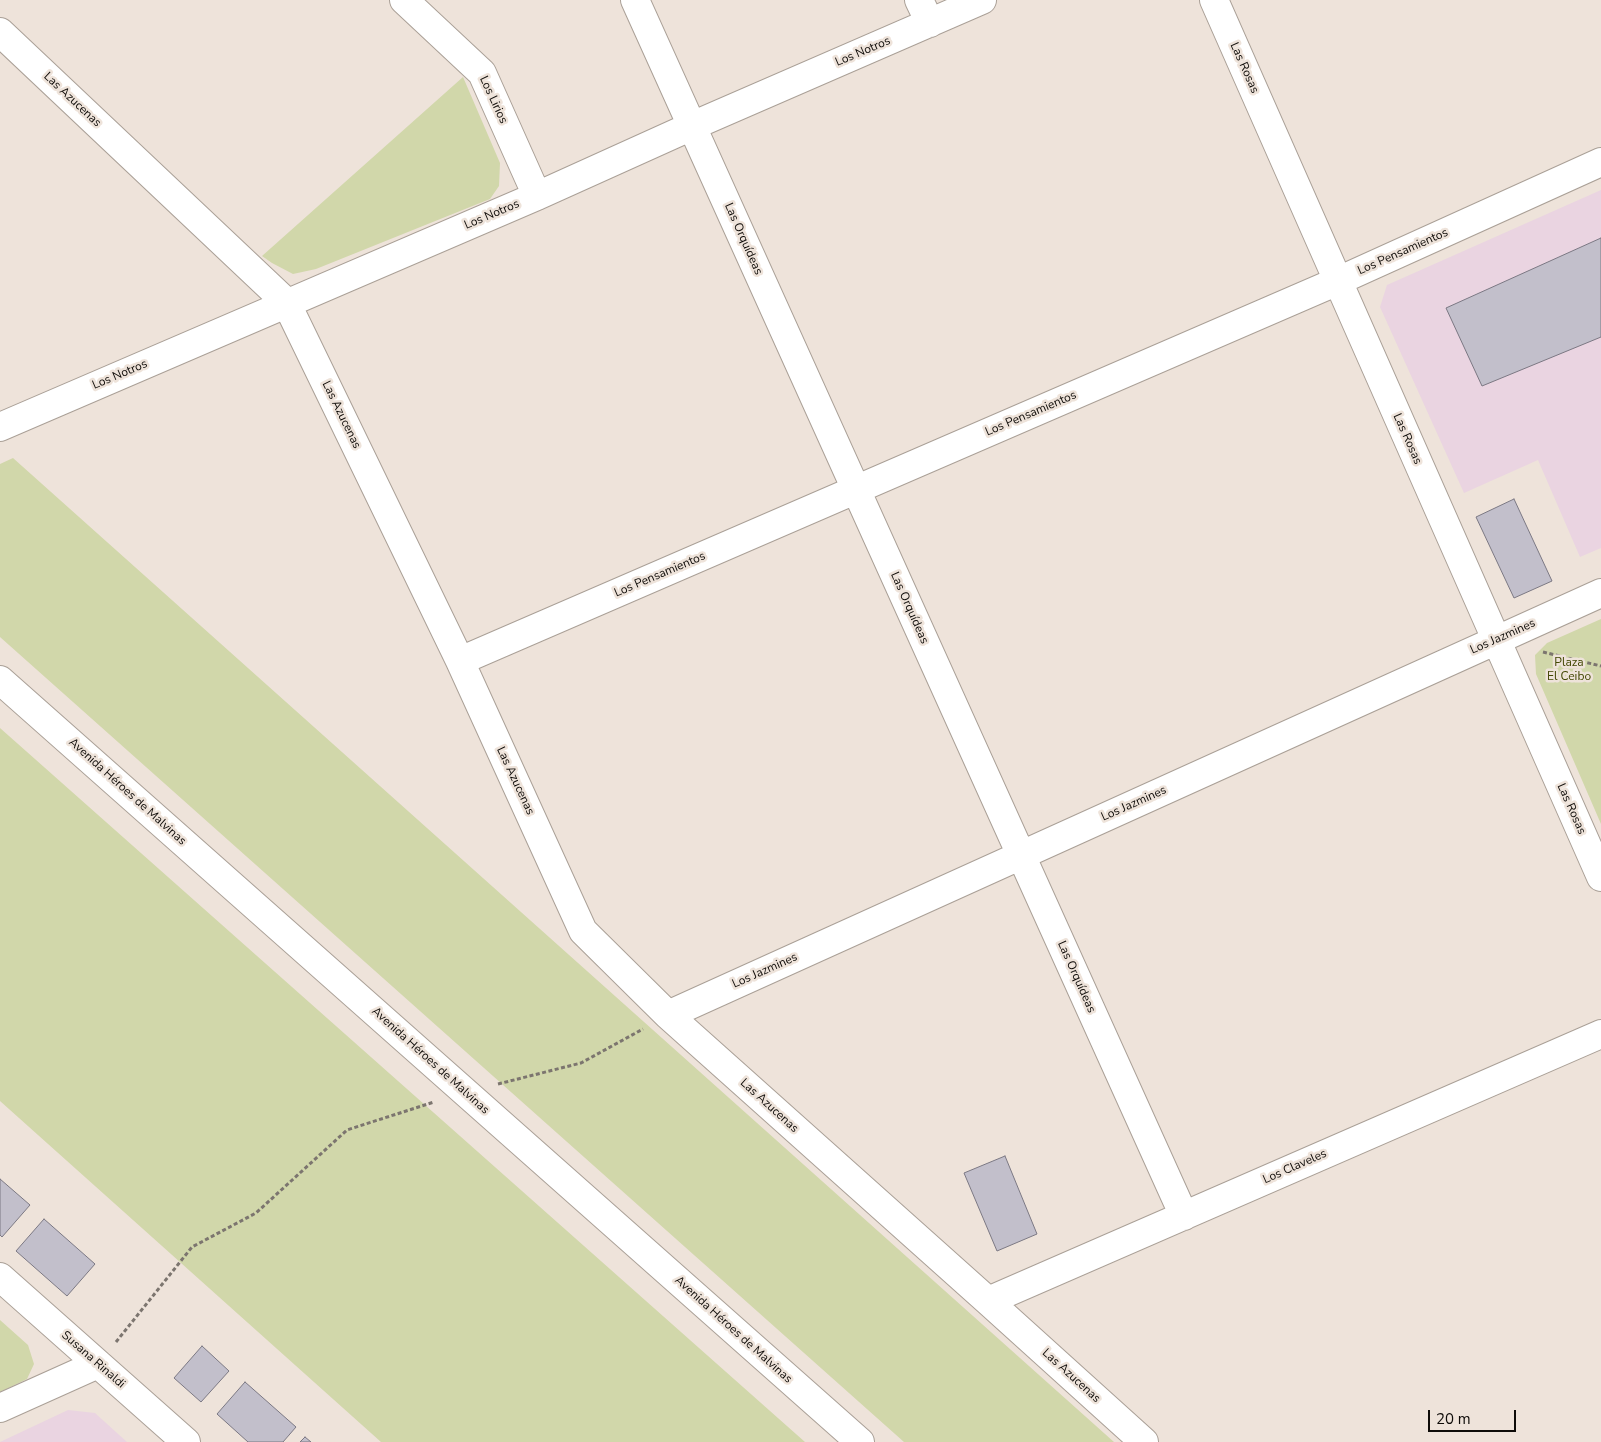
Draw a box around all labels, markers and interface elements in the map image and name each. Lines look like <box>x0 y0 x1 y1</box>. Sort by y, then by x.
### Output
street label: Los Notros <box>833 34 893 70</box>
street label: Las Rosas <box>1226 40 1262 96</box>
street label: Las Azucenas <box>40 70 104 130</box>
street label: Los Lirios <box>476 74 510 126</box>
street label: Los Notros <box>462 197 522 233</box>
street label: Las Orquídeas <box>721 201 765 277</box>
street label: Los Pensamientos <box>1356 226 1450 278</box>
street label: Los Notros <box>90 357 150 393</box>
street label: Las Azucenas <box>318 379 364 451</box>
street label: Los Pensamientos <box>983 388 1079 440</box>
street label: Las Rosas <box>1389 411 1425 467</box>
street label: Los Pensamientos <box>612 549 708 601</box>
street label: Las Orquídeas <box>887 570 931 646</box>
street label: Los Jazmines <box>1468 616 1538 658</box>
park label: Plaza El Ceibo <box>1547 656 1591 684</box>
street label: Avenida Héroes de Malvinas <box>65 735 189 849</box>
street label: Las Azucenas <box>493 745 537 817</box>
street label: Las Rosas <box>1553 781 1589 837</box>
street label: Los Jazmines <box>1099 783 1169 825</box>
street label: Las Orquídeas <box>1054 939 1098 1015</box>
street label: Los Jazmines <box>730 950 800 992</box>
street label: Avenida Héroes de Malvinas <box>368 1004 492 1118</box>
street label: Las Azucenas <box>737 1076 801 1136</box>
street label: Los Claveles <box>1261 1147 1329 1187</box>
street label: Avenida Héroes de Malvinas <box>671 1273 795 1387</box>
street label: Susana Rinaldi <box>58 1328 128 1392</box>
street label: Las Azucenas <box>1039 1346 1103 1406</box>
scale bar <box>1431 1400 1518 1432</box>
text: 20 m <box>1436 1409 1471 1429</box>

